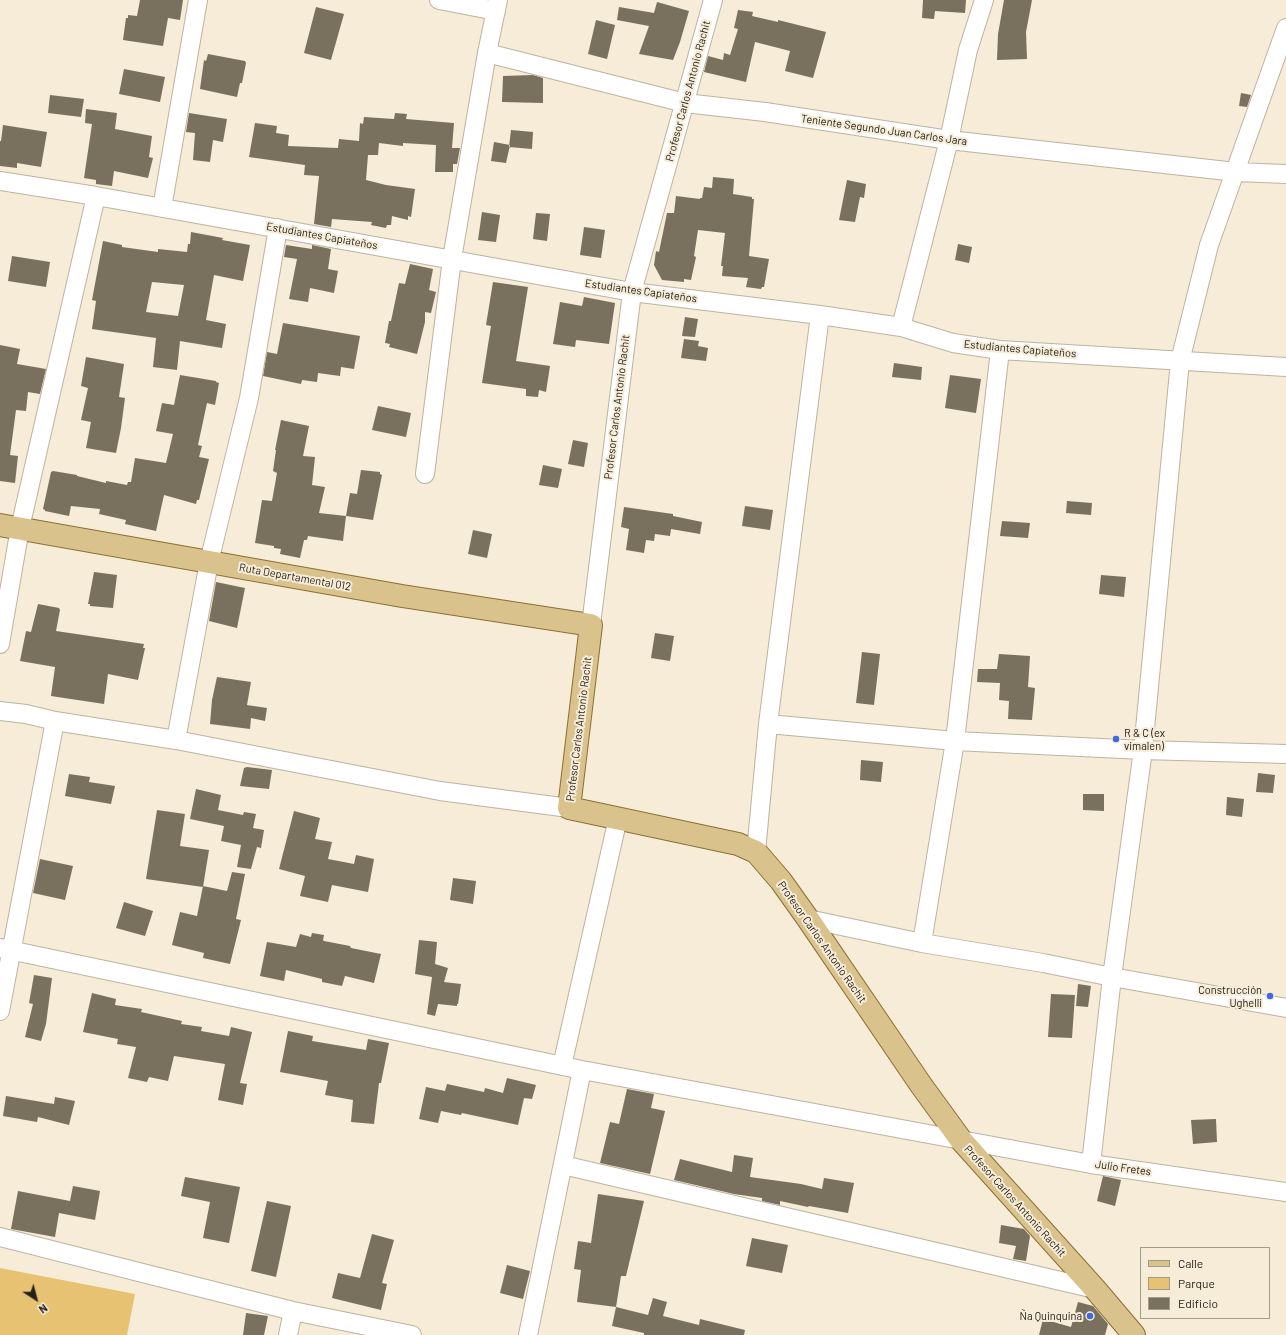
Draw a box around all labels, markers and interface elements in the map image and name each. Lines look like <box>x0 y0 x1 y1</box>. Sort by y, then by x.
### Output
street label: Profesor Carlos Antonio Rachit <box>663 19 713 163</box>
street label: Teniente Segundo Juan Carlos Jara <box>800 112 968 148</box>
street label: Estudiantes Capiateños <box>265 220 379 252</box>
street label: Estudiantes Capiateños <box>584 277 698 305</box>
street label: Profesor Carlos Antonio Rachit <box>602 334 632 480</box>
street label: Estudiantes Capiateños <box>963 338 1077 360</box>
street label: Ruta Departamental 012 <box>238 561 352 593</box>
street label: Profesor Carlos Antonio Rachit <box>564 656 594 802</box>
place label: R & C (ex vimalen) <box>1124 726 1165 752</box>
marker: R & C (ex vimalen) <box>1111 734 1121 744</box>
street label: Profesor Carlos Antonio Rachit <box>775 879 869 1005</box>
place label: Construcción Ughelli <box>1198 983 1262 1009</box>
marker: Construcción Ughelli <box>1265 991 1275 1001</box>
street label: Profesor Carlos Antonio Rachit <box>961 1143 1069 1259</box>
street label: Julio Fretes <box>1094 1158 1152 1178</box>
legend <box>1140 1247 1270 1319</box>
text: Calle <box>1178 1256 1203 1270</box>
text: Parque <box>1178 1276 1215 1290</box>
north arrow <box>16 1279 56 1319</box>
text: Edificio <box>1178 1296 1218 1310</box>
text: N <box>37 1302 50 1317</box>
place label: Ña Quinquina <box>1019 1309 1082 1323</box>
marker: Ña Quinquina <box>1085 1311 1095 1321</box>

